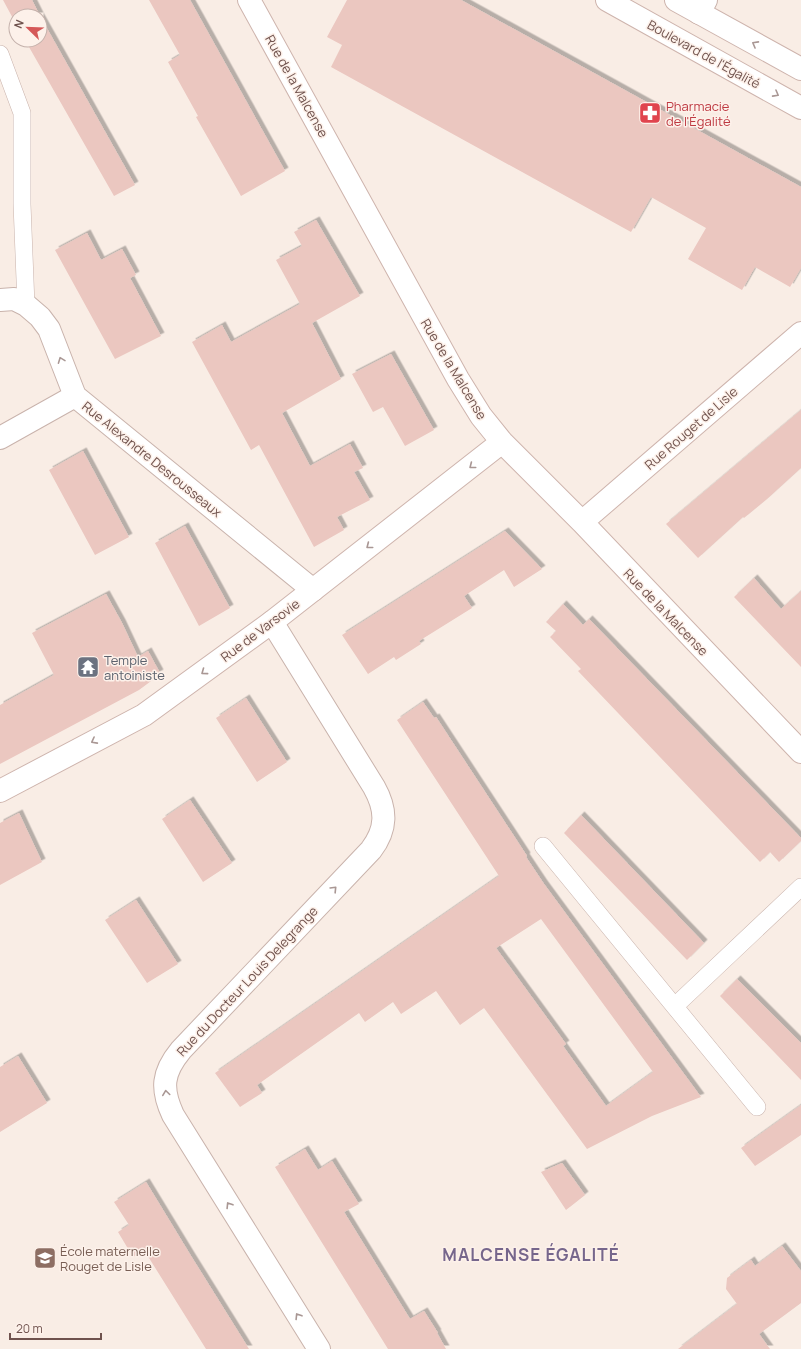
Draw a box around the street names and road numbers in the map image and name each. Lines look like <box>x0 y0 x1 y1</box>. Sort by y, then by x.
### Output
street label: Boulevard de l'Égalité <box>644 15 764 93</box>
street label: Rue de la Malcense <box>261 32 333 141</box>
street label: Rue de la Malcense <box>417 315 491 423</box>
street label: Rue Rouget de Lisle <box>641 382 742 473</box>
street label: Rue Alexandre Desrousseaux <box>78 397 226 521</box>
street label: Rue de la Malcense <box>620 565 713 660</box>
street label: Rue de Varsovie <box>217 594 303 666</box>
street label: Rue du Docteur Louis Delegrange <box>173 902 322 1060</box>

